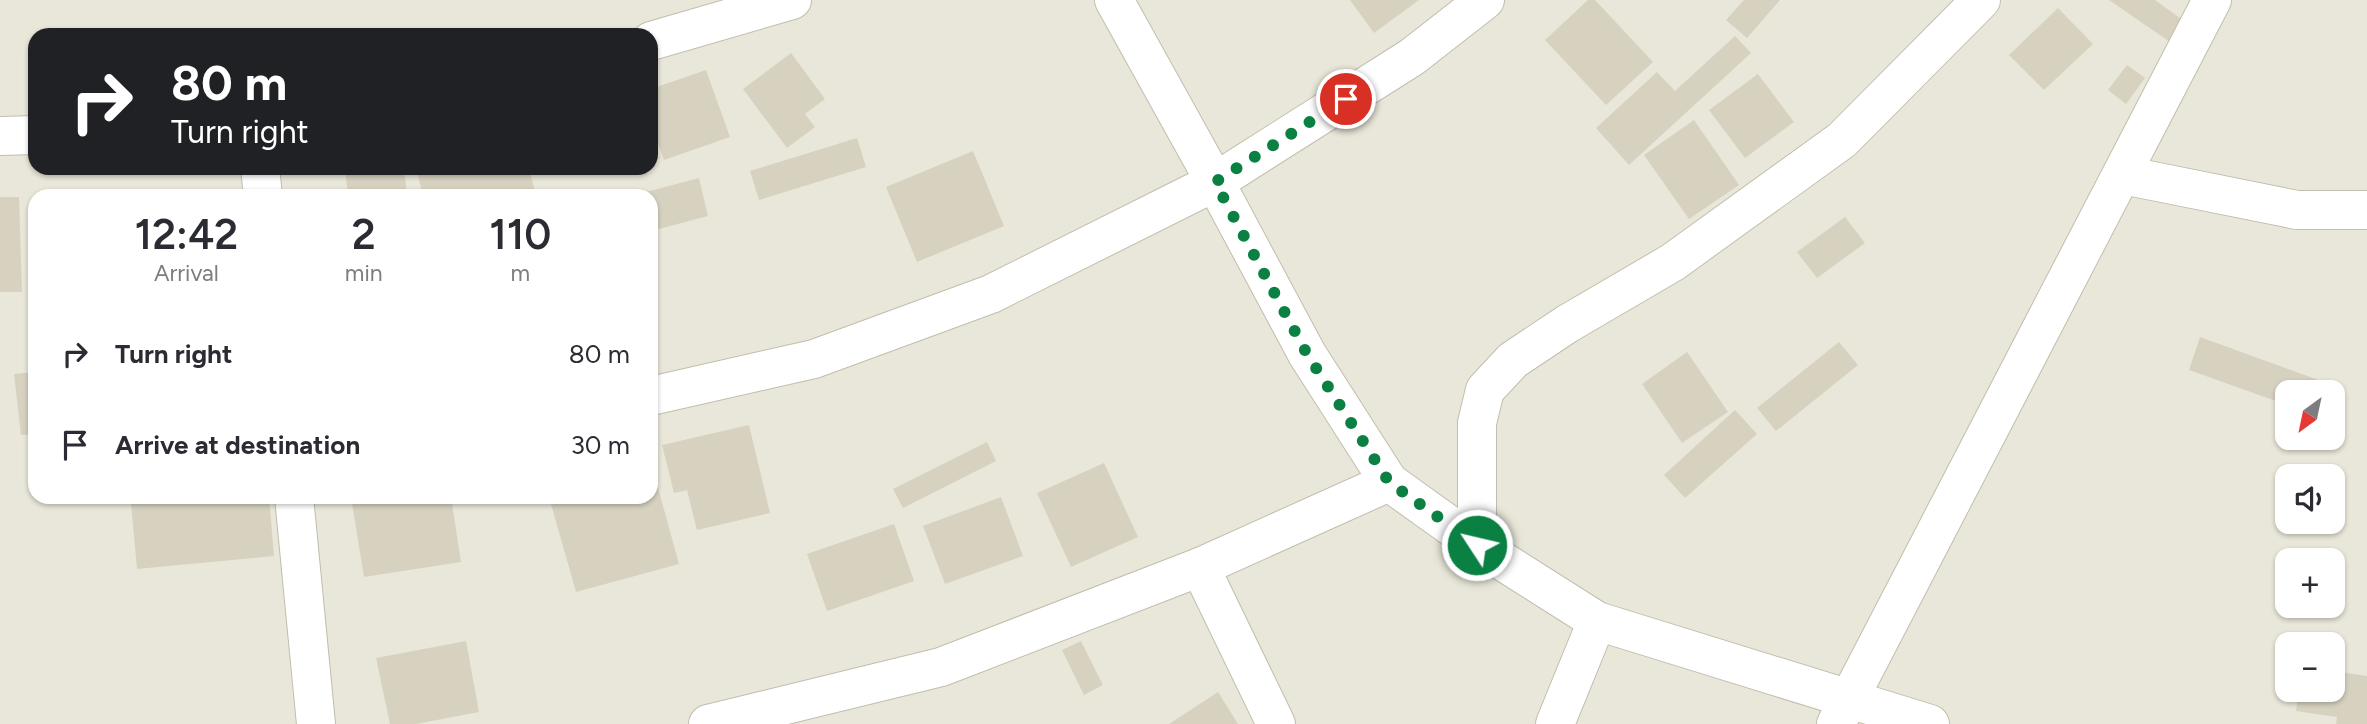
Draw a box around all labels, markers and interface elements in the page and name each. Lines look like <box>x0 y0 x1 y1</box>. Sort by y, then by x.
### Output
text: 80 m <box>171 53 287 112</box>
icon: right <box>56 56 147 147</box>
pin <box>1316 69 1376 129</box>
icon: arrive <box>1327 80 1365 118</box>
text: Turn right <box>171 113 309 151</box>
text: 12:42 <box>135 209 238 260</box>
text: 2 <box>352 209 376 260</box>
text: 110 <box>489 209 551 260</box>
text: Arrival <box>154 259 219 287</box>
text: min <box>345 259 383 287</box>
text: m <box>511 259 530 287</box>
icon: right <box>56 335 94 373</box>
text: Turn right <box>115 338 232 370</box>
text: 80 m <box>569 338 630 370</box>
north arrow <box>2275 380 2345 450</box>
map controls <box>2275 380 2345 702</box>
icon: arrive <box>56 426 94 464</box>
text: Arrive at destination <box>115 429 360 461</box>
text: 30 m <box>571 429 630 461</box>
button: sound <box>2275 464 2345 534</box>
position arrow <box>1440 508 1514 582</box>
button: + <box>2275 548 2345 618</box>
button: − <box>2275 632 2345 702</box>

